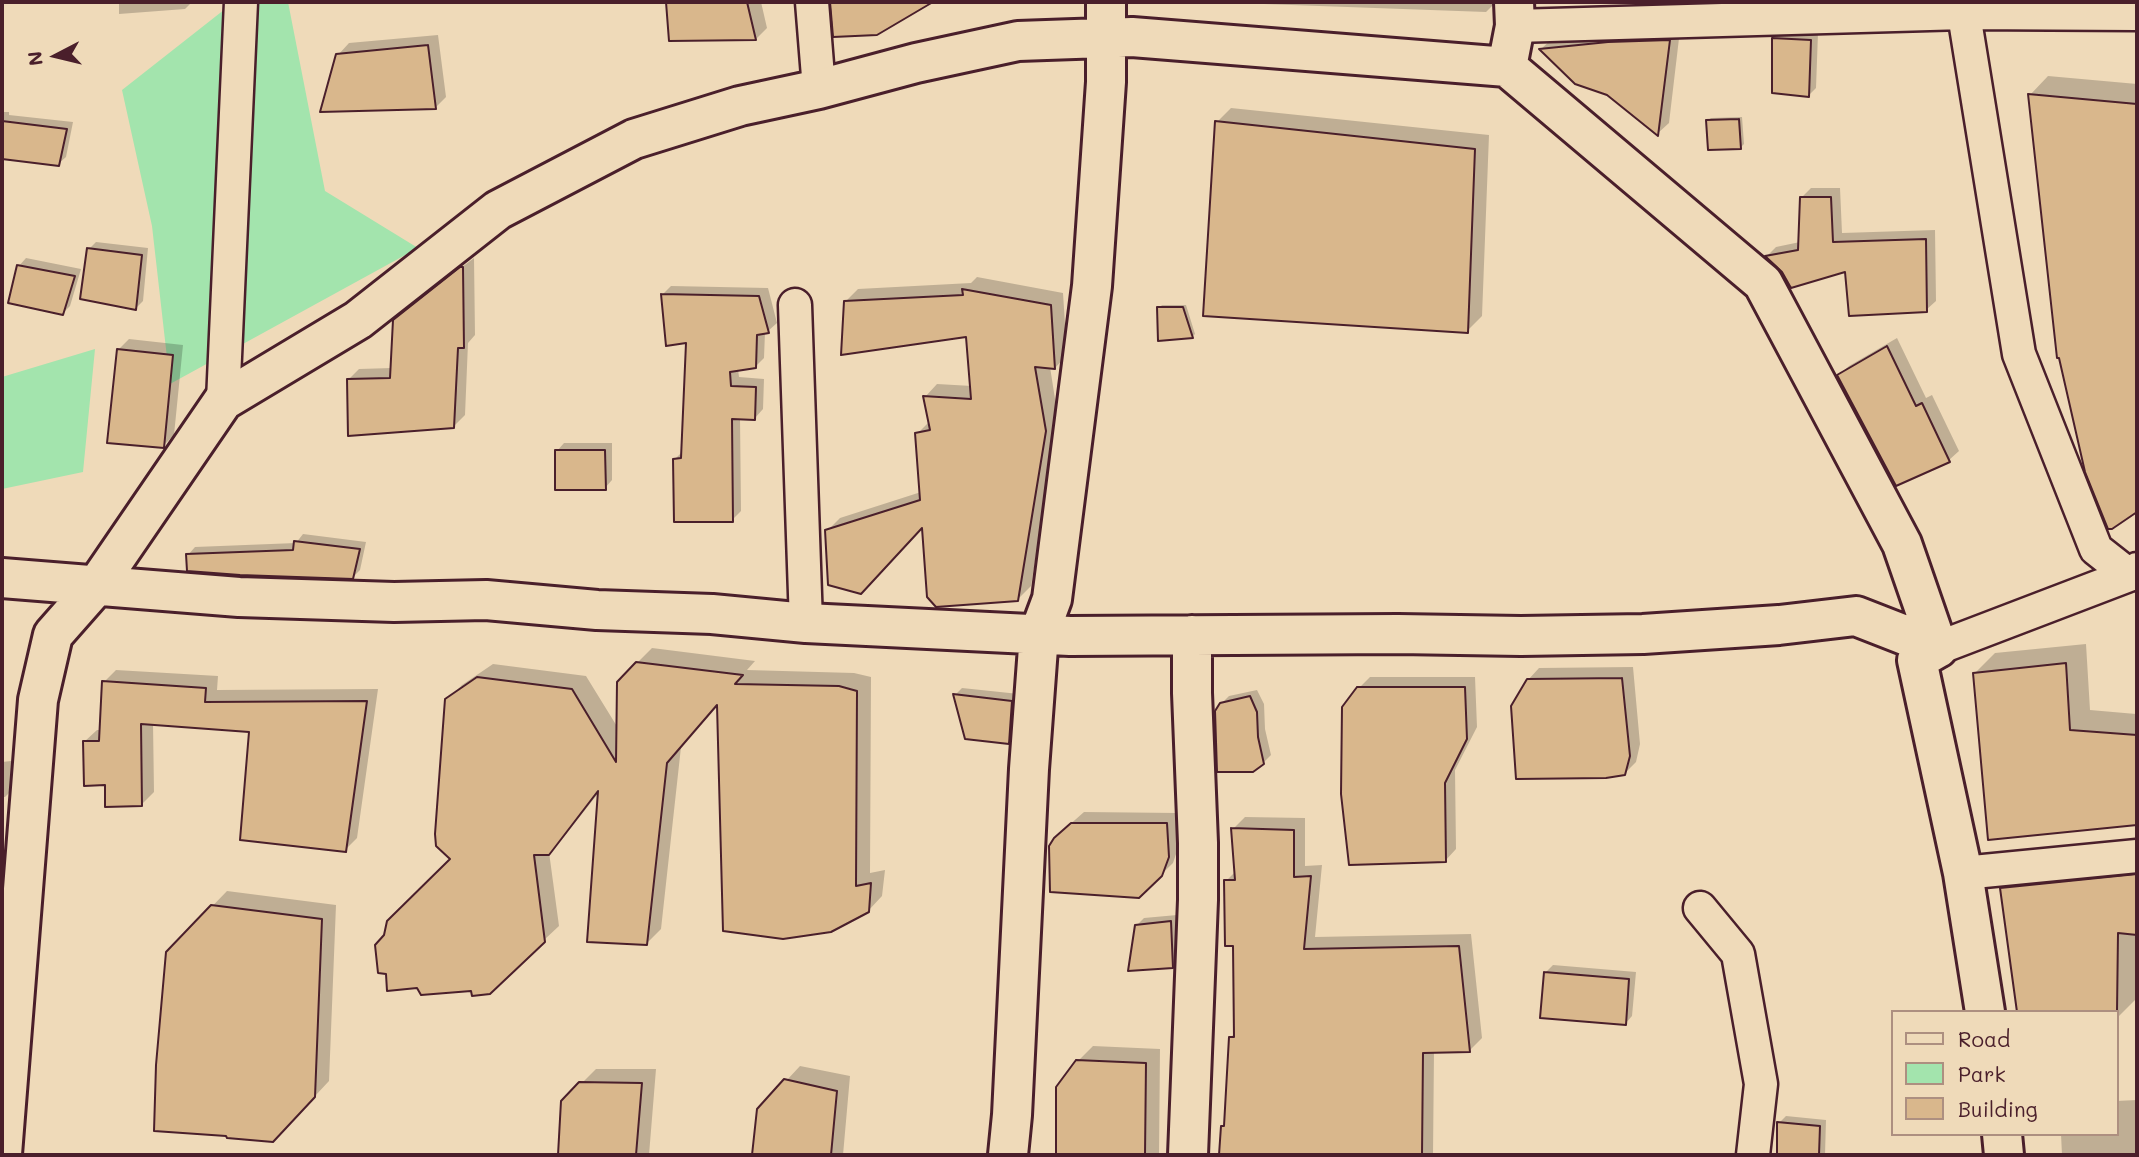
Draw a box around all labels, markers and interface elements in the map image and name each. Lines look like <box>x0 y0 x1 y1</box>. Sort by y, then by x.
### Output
north arrow <box>21 21 91 91</box>
text: N <box>21 50 48 67</box>
legend <box>1890 1010 2118 1136</box>
text: Road <box>1958 1025 2010 1052</box>
text: Park <box>1958 1060 2006 1087</box>
text: Building <box>1958 1095 2038 1122</box>

